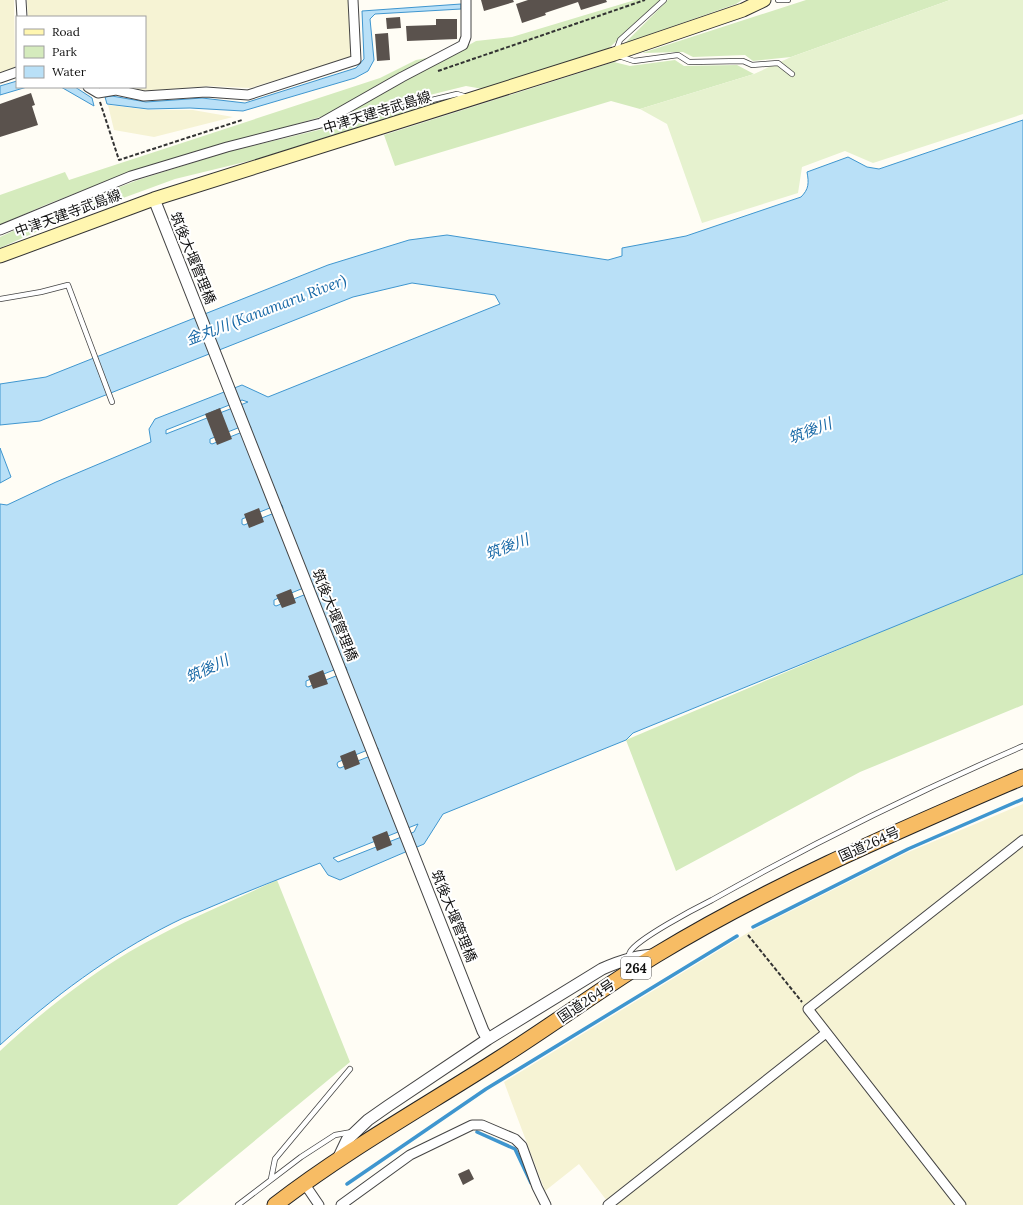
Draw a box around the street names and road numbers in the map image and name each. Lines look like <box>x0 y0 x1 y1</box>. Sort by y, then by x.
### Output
street label: 中津天建寺武島線 <box>321 87 433 137</box>
street label: 中津天建寺武島線 <box>12 185 124 241</box>
street label: 筑後大堰管理橋 <box>166 209 220 307</box>
street label: 筑後大堰管理橋 <box>308 566 362 664</box>
street label: 国道264号 <box>836 823 902 865</box>
street label: 筑後大堰管理橋 <box>427 867 481 965</box>
road number: 264 <box>621 957 651 979</box>
street label: 国道264号 <box>554 975 618 1027</box>

